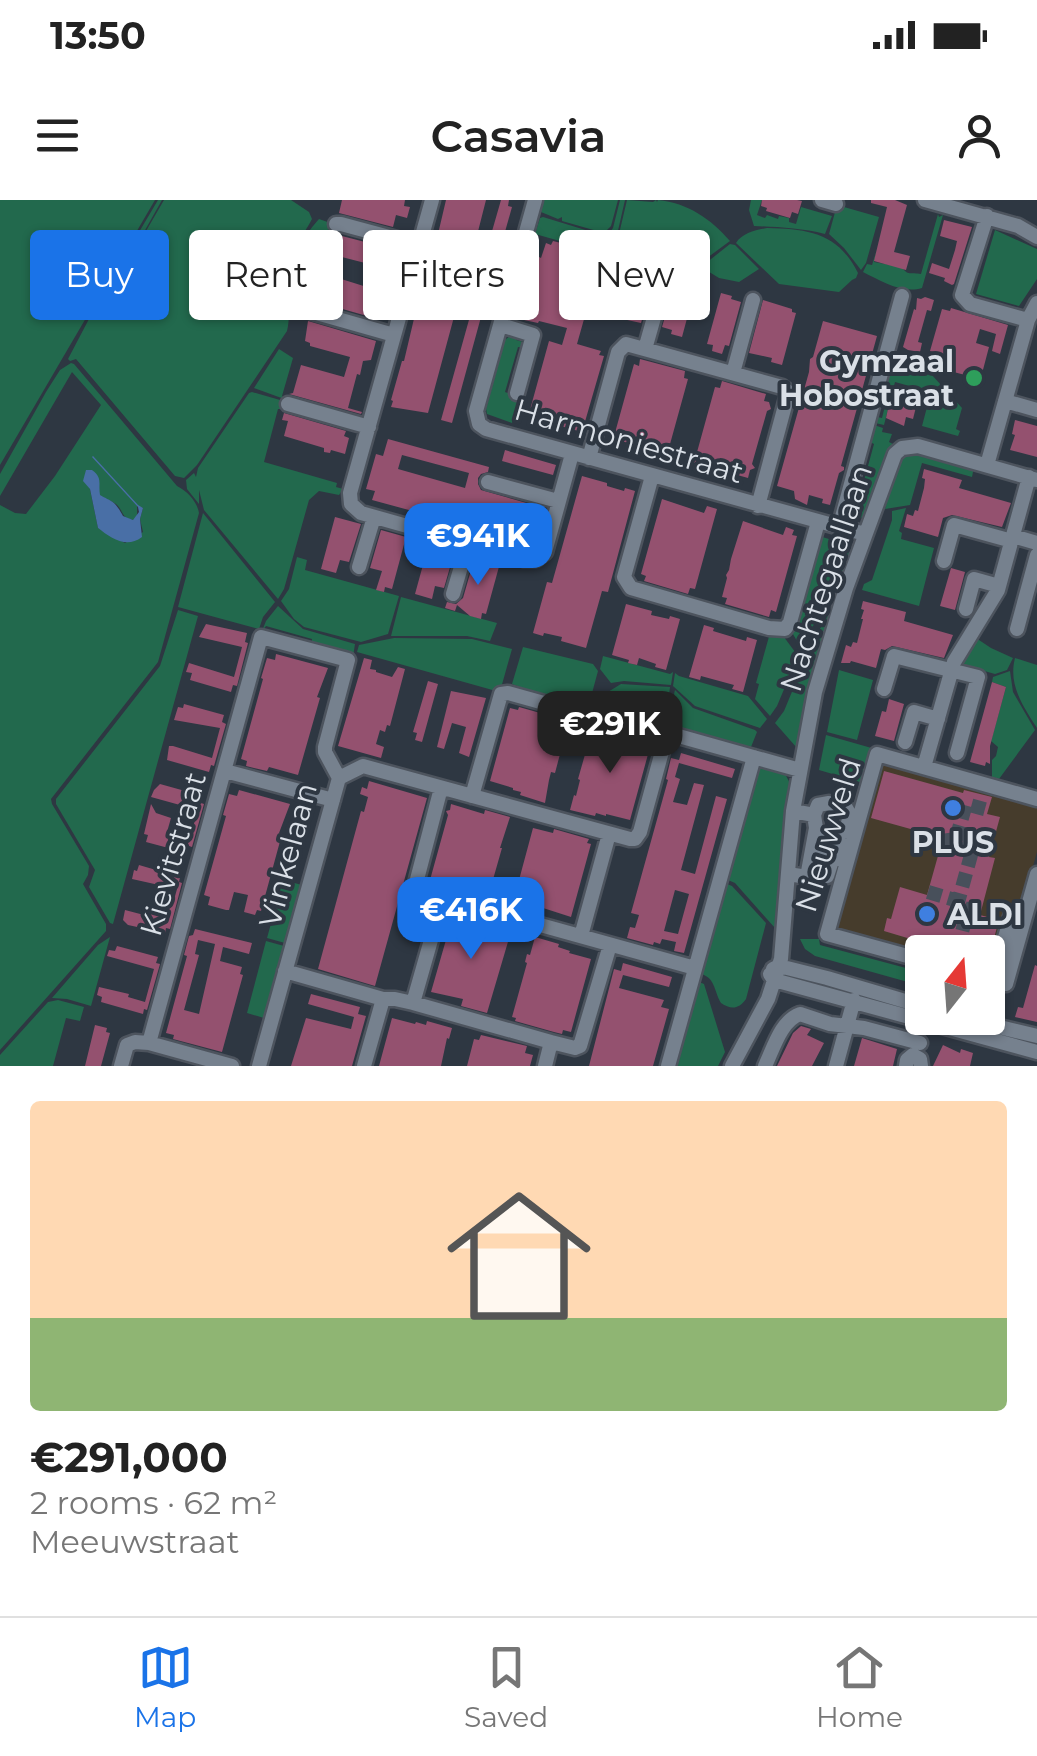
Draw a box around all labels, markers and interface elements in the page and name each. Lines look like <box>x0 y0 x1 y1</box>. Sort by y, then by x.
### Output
text: 13:50 <box>50 12 146 59</box>
icon: menu <box>30 108 85 163</box>
text: Casavia <box>431 108 606 163</box>
icon: person <box>952 108 1007 163</box>
chip: Buy <box>30 230 169 320</box>
chip: Rent <box>189 230 343 320</box>
chip: Filters <box>363 230 539 320</box>
chip: New <box>559 230 710 320</box>
place label: Gymzaal Hobostraat <box>779 343 954 414</box>
marker: Gymzaal Hobostraat <box>963 367 985 389</box>
street label: Harmoniestraat <box>510 391 748 491</box>
street label: Nachtegaallaan <box>772 460 880 696</box>
pin: €941K <box>408 503 548 588</box>
text: €941K <box>426 516 530 555</box>
pin: €291K <box>540 691 680 776</box>
text: €291K <box>559 704 661 743</box>
street label: Nieuwveld <box>787 753 869 917</box>
street label: Kievitstraat <box>132 768 214 940</box>
street label: Vinkelaan <box>251 779 325 931</box>
marker: PLUS <box>942 797 964 819</box>
place label: PLUS <box>912 824 994 861</box>
pin: €416K <box>401 877 541 962</box>
text: €416K <box>419 890 523 929</box>
place label: ALDI <box>946 896 1023 933</box>
marker: ALDI <box>916 903 938 925</box>
north arrow <box>905 935 1005 1035</box>
map controls <box>905 935 1005 1035</box>
icon: home <box>429 1166 609 1346</box>
text: €291,000 <box>30 1431 228 1483</box>
text: 2 rooms · 62 m² <box>30 1483 277 1522</box>
text: Meeuwstraat <box>30 1522 240 1561</box>
tab: Map <box>134 1640 196 1734</box>
tab: Saved <box>464 1640 548 1734</box>
tab: Home <box>816 1640 903 1734</box>

